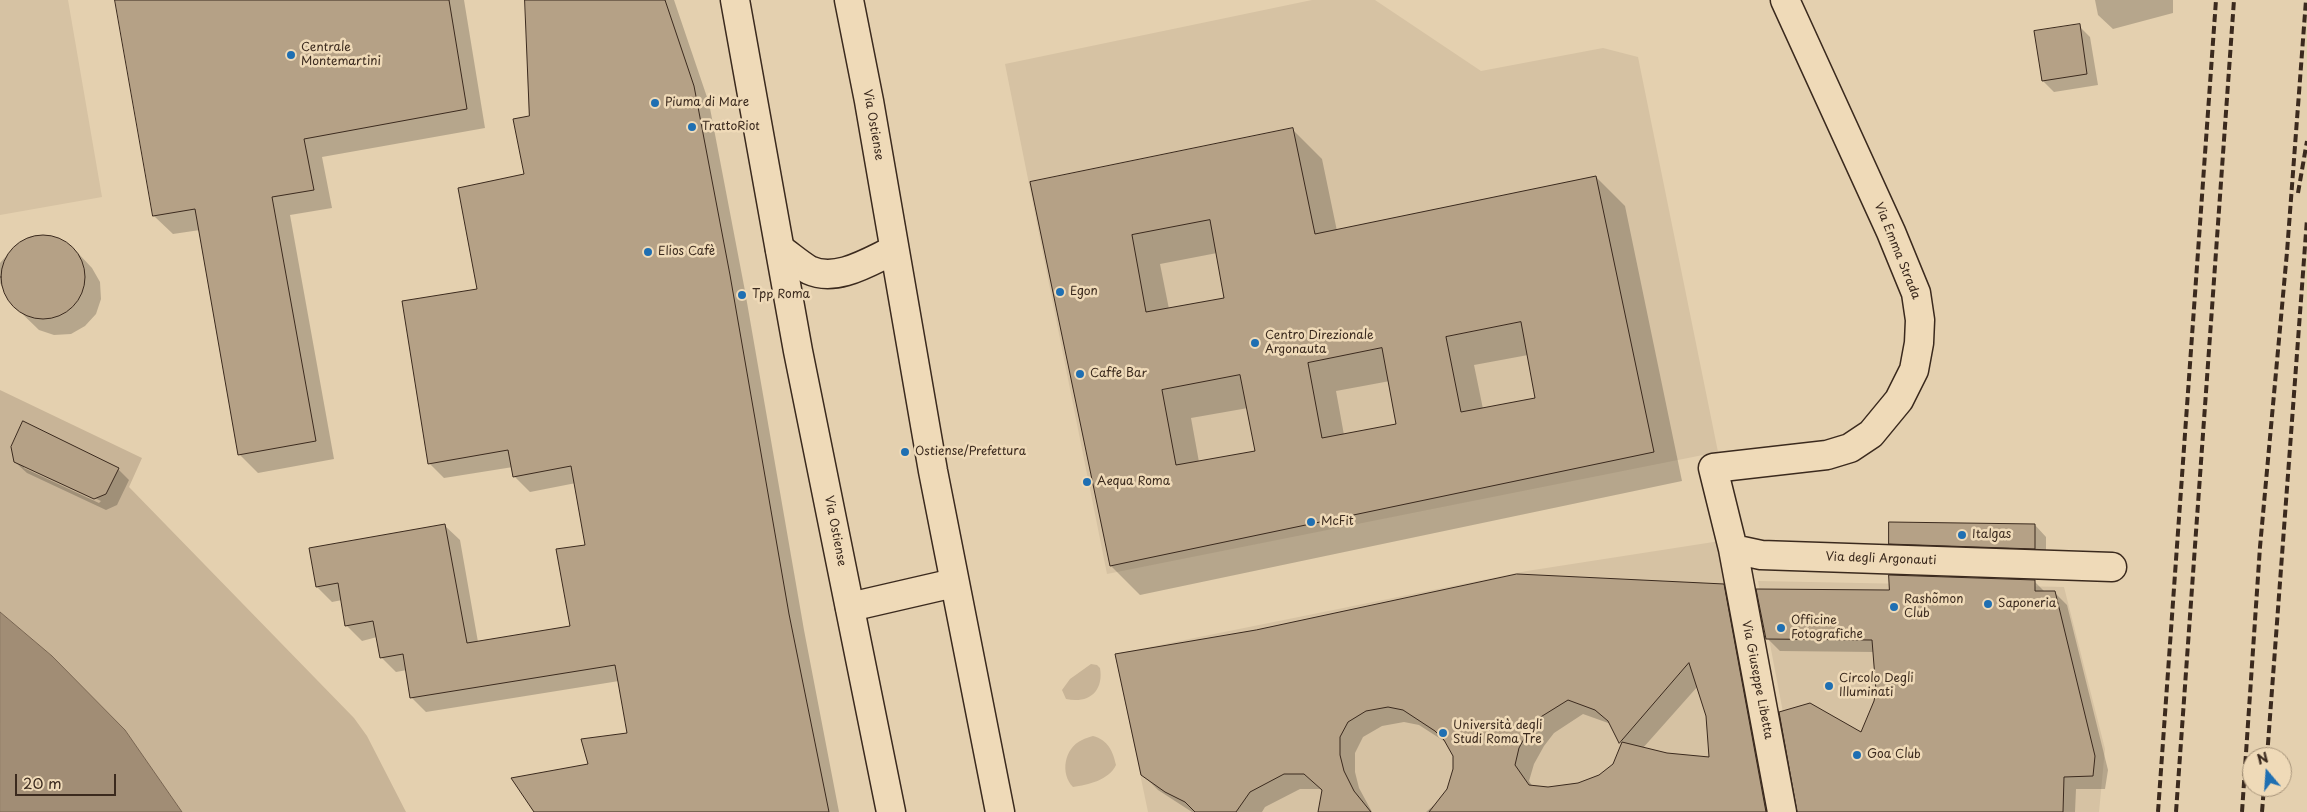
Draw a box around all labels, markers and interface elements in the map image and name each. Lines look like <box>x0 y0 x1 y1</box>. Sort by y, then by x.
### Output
place label: Centrale Montemartini <box>301 41 381 69</box>
marker: Centrale Montemartini <box>285 49 297 61</box>
street label: Via Ostiense <box>860 88 886 162</box>
place label: Piuma di Mare <box>665 96 749 110</box>
marker: Piuma di Mare <box>649 97 661 109</box>
place label: TrattoRiot <box>702 120 760 134</box>
marker: TrattoRiot <box>686 121 698 133</box>
street label: Via Emma Strada <box>1871 200 1923 302</box>
place label: Elios Cafè <box>658 245 715 259</box>
marker: Elios Cafè <box>642 246 654 258</box>
place label: Egon <box>1070 285 1098 299</box>
marker: Egon <box>1054 286 1066 298</box>
place label: Tpp Roma <box>752 288 810 302</box>
marker: Tpp Roma <box>736 289 748 301</box>
place label: Centro Direzionale Argonauta <box>1265 329 1374 357</box>
marker: Centro Direzionale Argonauta <box>1249 337 1261 349</box>
place label: Caffe Bar <box>1090 367 1147 381</box>
marker: Caffe Bar <box>1074 368 1086 380</box>
place label: Ostiense/Prefettura <box>915 445 1026 459</box>
marker: Ostiense/Prefettura <box>899 446 911 458</box>
place label: Aequa Roma <box>1097 475 1170 489</box>
marker: Aequa Roma <box>1081 476 1093 488</box>
street label: Via Ostiense <box>821 494 849 568</box>
place label: McFit <box>1321 515 1354 529</box>
marker: McFit <box>1305 516 1317 528</box>
place label: Italgas <box>1972 528 2011 542</box>
marker: Italgas <box>1956 529 1968 541</box>
street label: Via degli Argonauti <box>1825 550 1937 568</box>
place label: Rashõmon Club <box>1904 593 1963 621</box>
place label: Saponeria <box>1998 597 2056 611</box>
marker: Saponeria <box>1982 598 1994 610</box>
marker: Rashõmon Club <box>1888 601 1900 613</box>
place label: Officine Fotografiche <box>1791 614 1863 642</box>
street label: Via Giuseppe Libetta <box>1738 620 1776 740</box>
marker: Officine Fotografiche <box>1775 622 1787 634</box>
place label: Circolo Degli Illuminati <box>1839 672 1914 700</box>
marker: Circolo Degli Illuminati <box>1823 680 1835 692</box>
place label: Università degli Studi Roma Tre <box>1453 719 1542 747</box>
marker: Università degli Studi Roma Tre <box>1437 727 1449 739</box>
north arrow <box>2242 747 2292 797</box>
text: N <box>2254 747 2271 770</box>
place label: Goa Club <box>1867 748 1921 762</box>
marker: Goa Club <box>1851 749 1863 761</box>
scale bar <box>18 764 119 796</box>
text: 20 m <box>23 771 62 794</box>

